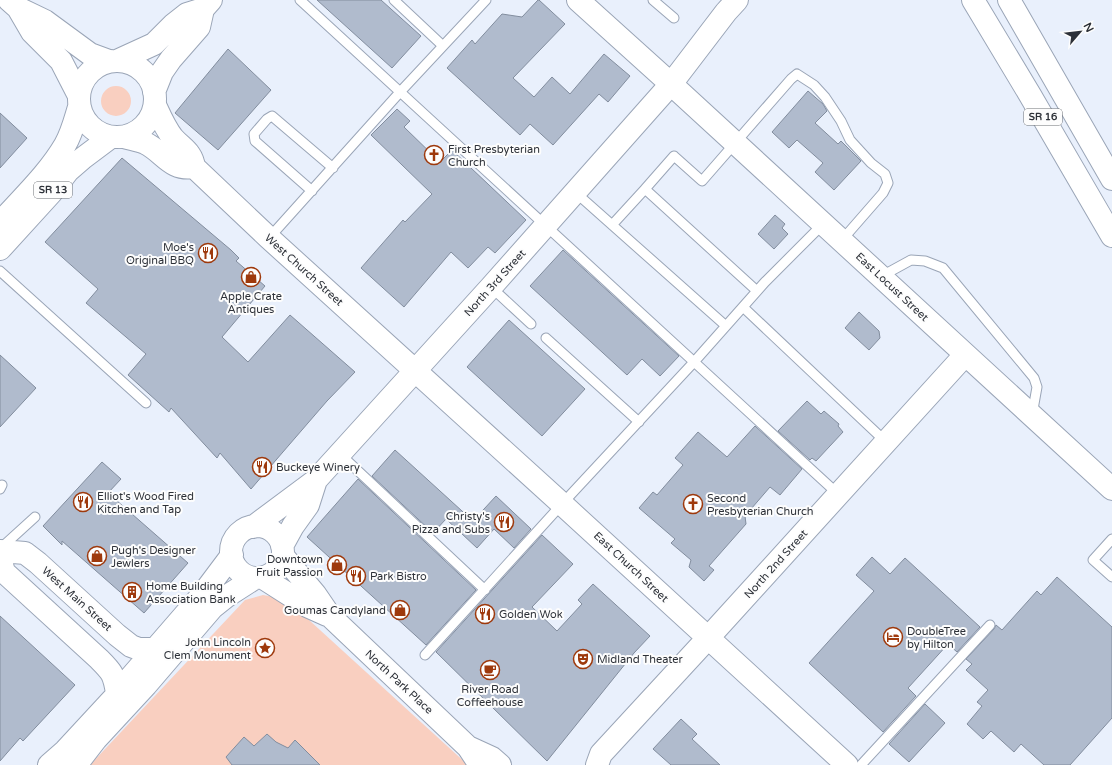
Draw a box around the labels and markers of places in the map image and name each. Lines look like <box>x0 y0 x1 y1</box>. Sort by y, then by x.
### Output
place label: First Presbyterian Church <box>448 143 540 169</box>
church icon: First Presbyterian Church <box>423 144 445 166</box>
place label: Moe's Original BBQ <box>126 241 194 267</box>
restaurant icon: Moe's Original BBQ <box>197 242 219 264</box>
shop icon: Apple Crate Antiques <box>240 266 262 288</box>
place label: Apple Crate Antiques <box>220 290 282 316</box>
restaurant icon: Buckeye Winery <box>251 456 273 478</box>
place label: Buckeye Winery <box>276 461 360 474</box>
place label: Elliot's Wood Fired Kitchen and Tap <box>97 490 194 516</box>
restaurant icon: Elliot's Wood Fired Kitchen and Tap <box>72 491 94 513</box>
place label: Second Presbyterian Church <box>707 492 814 518</box>
church icon: Second Presbyterian Church <box>682 493 704 515</box>
place label: Christy's Pizza and Subs <box>412 510 490 536</box>
restaurant icon: Christy's Pizza and Subs <box>493 511 515 533</box>
place label: Pugh's Designer Jewlers <box>111 544 196 570</box>
shop icon: Pugh's Designer Jewlers <box>86 545 108 567</box>
place label: Downtown Fruit Passion <box>256 553 323 579</box>
shop icon: Downtown Fruit Passion <box>326 554 348 576</box>
restaurant icon: Park Bistro <box>345 565 367 587</box>
place label: Park Bistro <box>370 570 427 583</box>
place label: Home Building Association Bank <box>146 580 236 606</box>
building icon: Home Building Association Bank <box>121 581 143 603</box>
shop icon: Goumas Candyland <box>389 599 411 621</box>
restaurant icon: Golden Wok <box>474 603 496 625</box>
place label: Goumas Candyland <box>284 604 386 617</box>
place label: Golden Wok <box>499 608 563 621</box>
place label: DoubleTree by Hilton <box>907 625 966 651</box>
hotel icon: DoubleTree by Hilton <box>882 626 904 648</box>
place label: John Lincoln Clem Monument <box>164 636 251 662</box>
place icon: John Lincoln Clem Monument <box>254 637 276 659</box>
theatre icon: Midland Theater <box>572 648 594 670</box>
place label: Midland Theater <box>597 653 684 666</box>
cafe icon: River Road Coffeehouse <box>479 659 501 681</box>
place label: River Road Coffeehouse <box>457 683 523 709</box>

